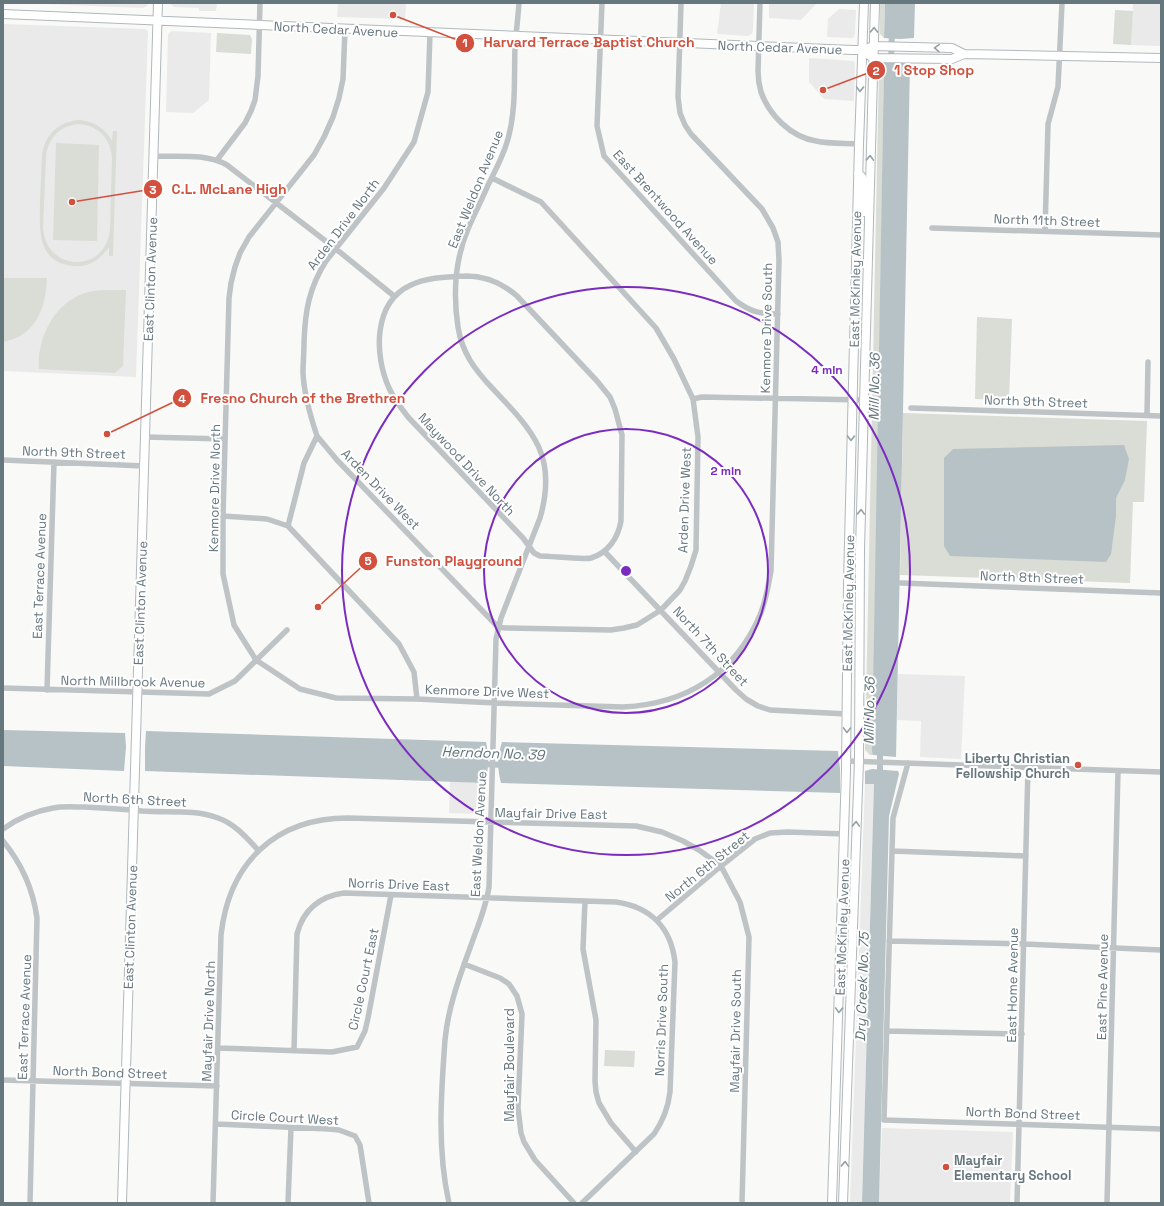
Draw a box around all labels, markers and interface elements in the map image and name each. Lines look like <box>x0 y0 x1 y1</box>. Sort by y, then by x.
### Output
street label: North Cedar Avenue <box>273 18 399 41</box>
one-way arrow <box>870 27 878 33</box>
callout: Harvard Terrace Baptist Church <box>455 30 703 56</box>
text: Harvard Terrace Baptist Church <box>483 33 695 51</box>
text: 1 <box>462 35 468 51</box>
street label: North Cedar Avenue <box>717 37 843 58</box>
one-way arrow <box>934 43 940 52</box>
callout: 1 Stop Shop <box>866 57 982 83</box>
text: 1 Stop Shop <box>894 61 974 79</box>
text: 2 <box>872 63 880 79</box>
one-way arrow <box>856 86 864 92</box>
street label: East Weldon Avenue <box>444 127 507 251</box>
street label: East Brentwood Avenue <box>609 146 722 268</box>
one-way arrow <box>866 155 875 161</box>
street label: Arden Drive North <box>303 175 383 273</box>
callout: C.L. McLane High <box>143 176 294 202</box>
text: C.L. McLane High <box>171 180 287 198</box>
text: 3 <box>149 182 157 198</box>
street label: East McKinley Avenue <box>846 210 865 348</box>
street label: North 11th Street <box>993 210 1101 231</box>
street label: East Clinton Avenue <box>140 217 161 341</box>
street label: Kenmore Drive South <box>757 263 776 393</box>
water label: Mill No. 36 <box>864 352 884 421</box>
text: 4 min <box>811 362 843 378</box>
callout: Fresno Church of the Brethren <box>172 385 413 411</box>
text: Fresno Church of the Brethren <box>201 389 405 407</box>
text: 4 <box>178 391 186 407</box>
street label: North 9th Street <box>984 391 1088 412</box>
street label: Maywood Drive North <box>415 409 519 519</box>
street label: Kenmore Drive North <box>205 424 224 552</box>
one-way arrow <box>847 435 855 441</box>
street label: North 9th Street <box>22 442 126 463</box>
street label: Arden Drive West <box>338 445 424 533</box>
street label: Arden Drive West <box>674 447 695 553</box>
text: 2 min <box>710 463 742 479</box>
one-way arrow <box>857 509 865 515</box>
street label: East Terrace Avenue <box>29 513 50 639</box>
street label: East McKinley Avenue <box>839 534 858 672</box>
street label: East Clinton Avenue <box>130 541 151 665</box>
callout: Funston Playground <box>358 548 531 574</box>
text: Funston Playground <box>386 552 522 570</box>
text: 5 <box>364 553 372 569</box>
centre of rings <box>619 564 633 578</box>
street label: North 8th Street <box>980 567 1084 588</box>
street label: North 7th Street <box>669 603 752 690</box>
street label: North Millbrook Avenue <box>60 672 206 691</box>
water label: Mill No. 36 <box>859 676 879 745</box>
street label: Kenmore Drive West <box>425 681 549 702</box>
one-way arrow <box>843 727 851 733</box>
water label: Herndon No. 39 <box>441 742 546 764</box>
place label: Liberty Christian Fellowship Church <box>956 750 1070 782</box>
marker: Liberty Christian Fellowship Church <box>1073 760 1083 770</box>
street label: East Weldon Avenue <box>467 771 490 897</box>
street label: North 6th Street <box>83 788 187 811</box>
street label: Mayfair Drive East <box>494 804 608 823</box>
one-way arrow <box>852 821 861 827</box>
street label: North 6th Street <box>662 827 753 906</box>
street label: East McKinley Avenue <box>832 858 853 996</box>
street label: East Clinton Avenue <box>120 865 141 989</box>
street label: Norris Drive East <box>348 874 450 895</box>
street label: Circle Court East <box>344 926 383 1032</box>
street label: East Home Avenue <box>1003 927 1022 1043</box>
water label: Dry Creek No. 75 <box>851 930 873 1042</box>
street label: East Pine Avenue <box>1093 934 1112 1040</box>
street label: East Terrace Avenue <box>14 954 35 1080</box>
street label: Mayfair Drive North <box>198 960 219 1082</box>
street label: Norris Drive South <box>651 964 672 1076</box>
street label: Mayfair Drive South <box>726 969 745 1093</box>
one-way arrow <box>835 1007 843 1013</box>
street label: Mayfair Boulevard <box>501 1008 518 1122</box>
street label: North Bond Street <box>52 1062 168 1083</box>
street label: North Bond Street <box>965 1103 1081 1124</box>
street label: Circle Court West <box>230 1106 339 1129</box>
place label: Mayfair Elementary School <box>954 1152 1071 1184</box>
one-way arrow <box>840 1161 849 1167</box>
marker: Mayfair Elementary School <box>941 1162 951 1172</box>

